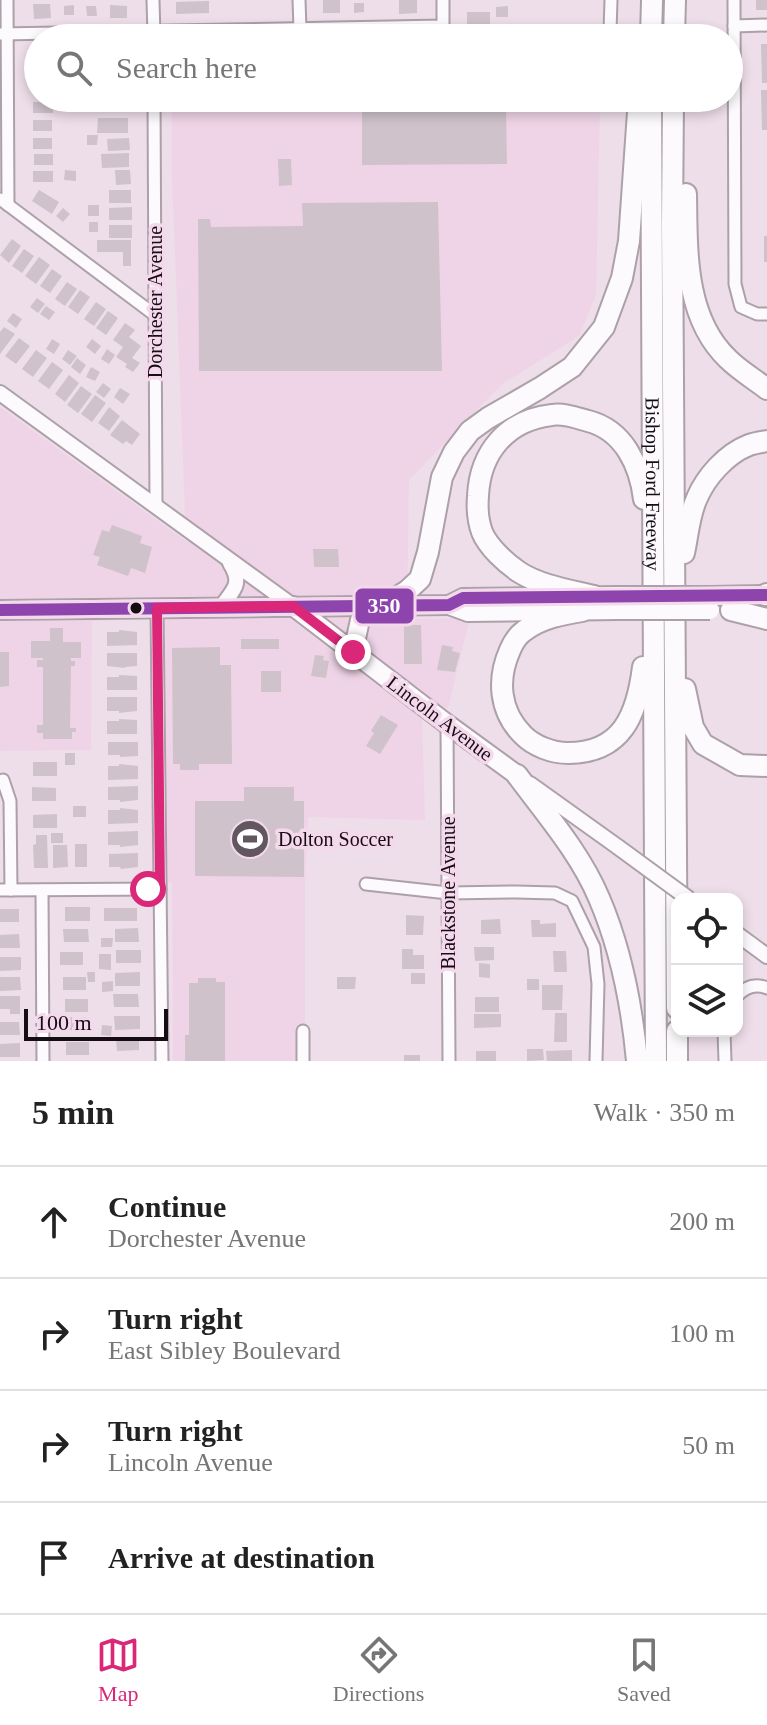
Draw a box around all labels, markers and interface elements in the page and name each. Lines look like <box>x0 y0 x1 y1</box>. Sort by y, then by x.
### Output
search box <box>24 24 743 112</box>
icon: search <box>52 46 96 90</box>
text: Search here <box>116 51 257 84</box>
street label: Dorchester Avenue <box>144 226 166 378</box>
street label: Bishop Ford Freeway <box>641 397 664 571</box>
line badge: 350 <box>354 587 415 625</box>
text: 350 <box>368 593 401 618</box>
unlabelled marker <box>128 600 144 616</box>
route end <box>335 634 371 670</box>
street label: Lincoln Avenue <box>383 671 497 765</box>
street label: Blackstone Avenue <box>437 816 459 970</box>
sports icon: Dolton Soccer <box>229 818 271 860</box>
place label: Dolton Soccer <box>278 828 393 850</box>
route start <box>130 871 166 907</box>
map controls <box>671 893 743 1037</box>
button: locate <box>671 893 743 965</box>
button: layers <box>671 965 743 1037</box>
scale bar <box>24 1005 168 1041</box>
text: 100 m <box>36 1010 92 1035</box>
text: 5 min <box>32 1094 114 1131</box>
text: Walk · 350 m <box>593 1098 735 1127</box>
text: Continue <box>108 1190 226 1223</box>
icon: ahead <box>32 1200 76 1244</box>
text: 200 m <box>669 1207 735 1236</box>
text: Dorchester Avenue <box>108 1224 306 1253</box>
text: Turn right <box>108 1302 243 1335</box>
icon: right <box>32 1312 76 1356</box>
text: 100 m <box>669 1319 735 1348</box>
text: East Sibley Boulevard <box>108 1336 341 1365</box>
text: Turn right <box>108 1414 243 1447</box>
icon: right <box>32 1424 76 1468</box>
text: 50 m <box>682 1431 735 1460</box>
text: Lincoln Avenue <box>108 1448 273 1477</box>
icon: arrive <box>32 1536 76 1580</box>
text: Arrive at destination <box>108 1541 375 1574</box>
tab: Map <box>96 1633 140 1707</box>
tab: Directions <box>333 1633 424 1707</box>
tab: Saved <box>617 1633 671 1707</box>

